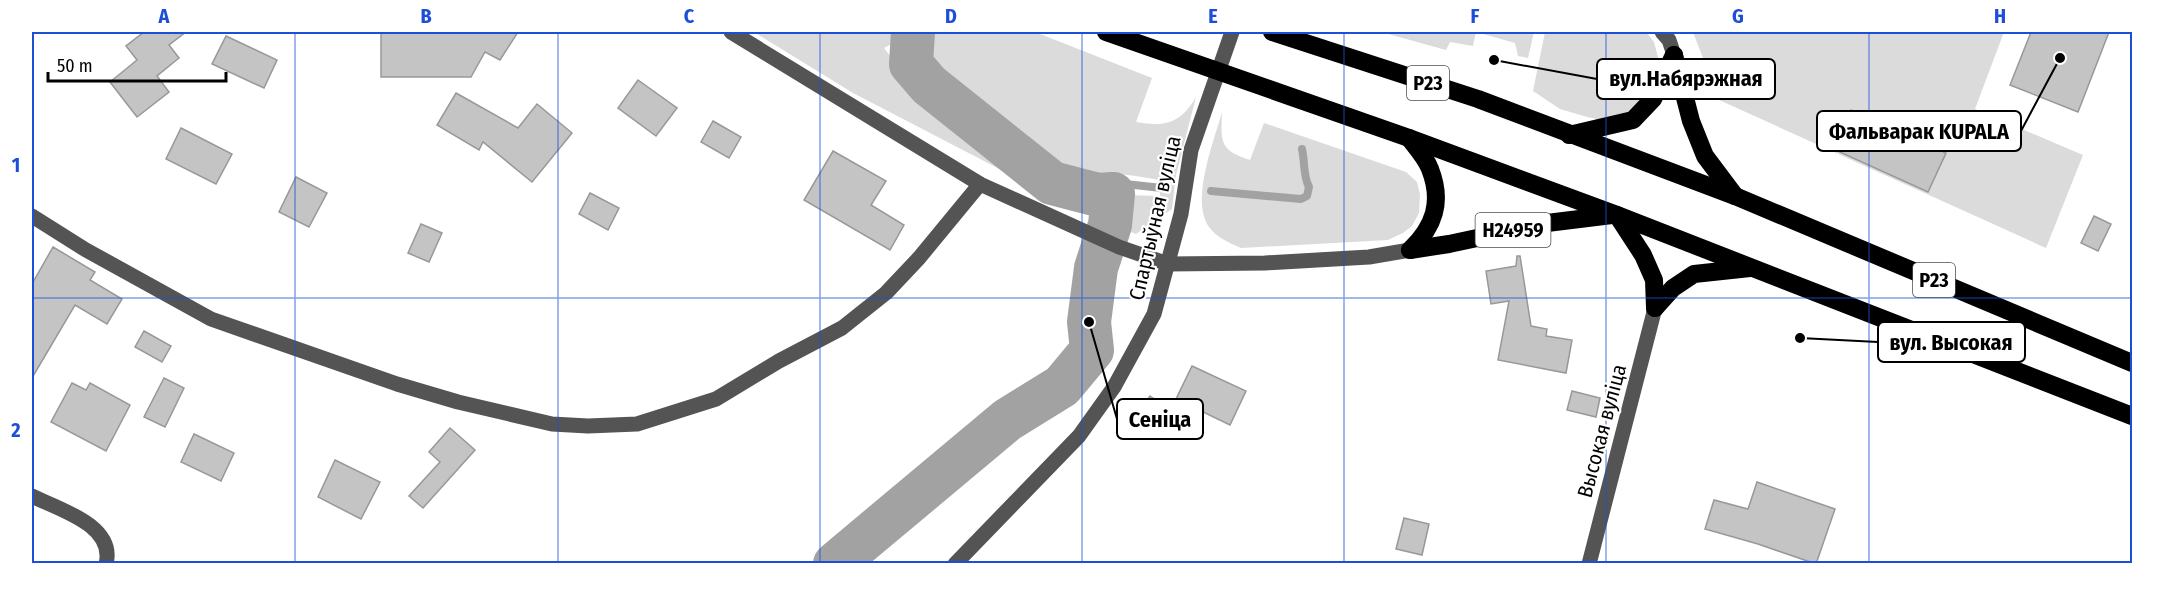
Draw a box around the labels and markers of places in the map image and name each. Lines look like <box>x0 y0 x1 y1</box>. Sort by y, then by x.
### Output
callout: вул.Набярэжная <box>1597 59 1775 99</box>
callout: Фальварак KUPALA <box>1817 111 2021 151</box>
callout: вул. Высокая <box>1878 322 2025 362</box>
callout: Сеніца <box>1117 399 1203 439</box>

